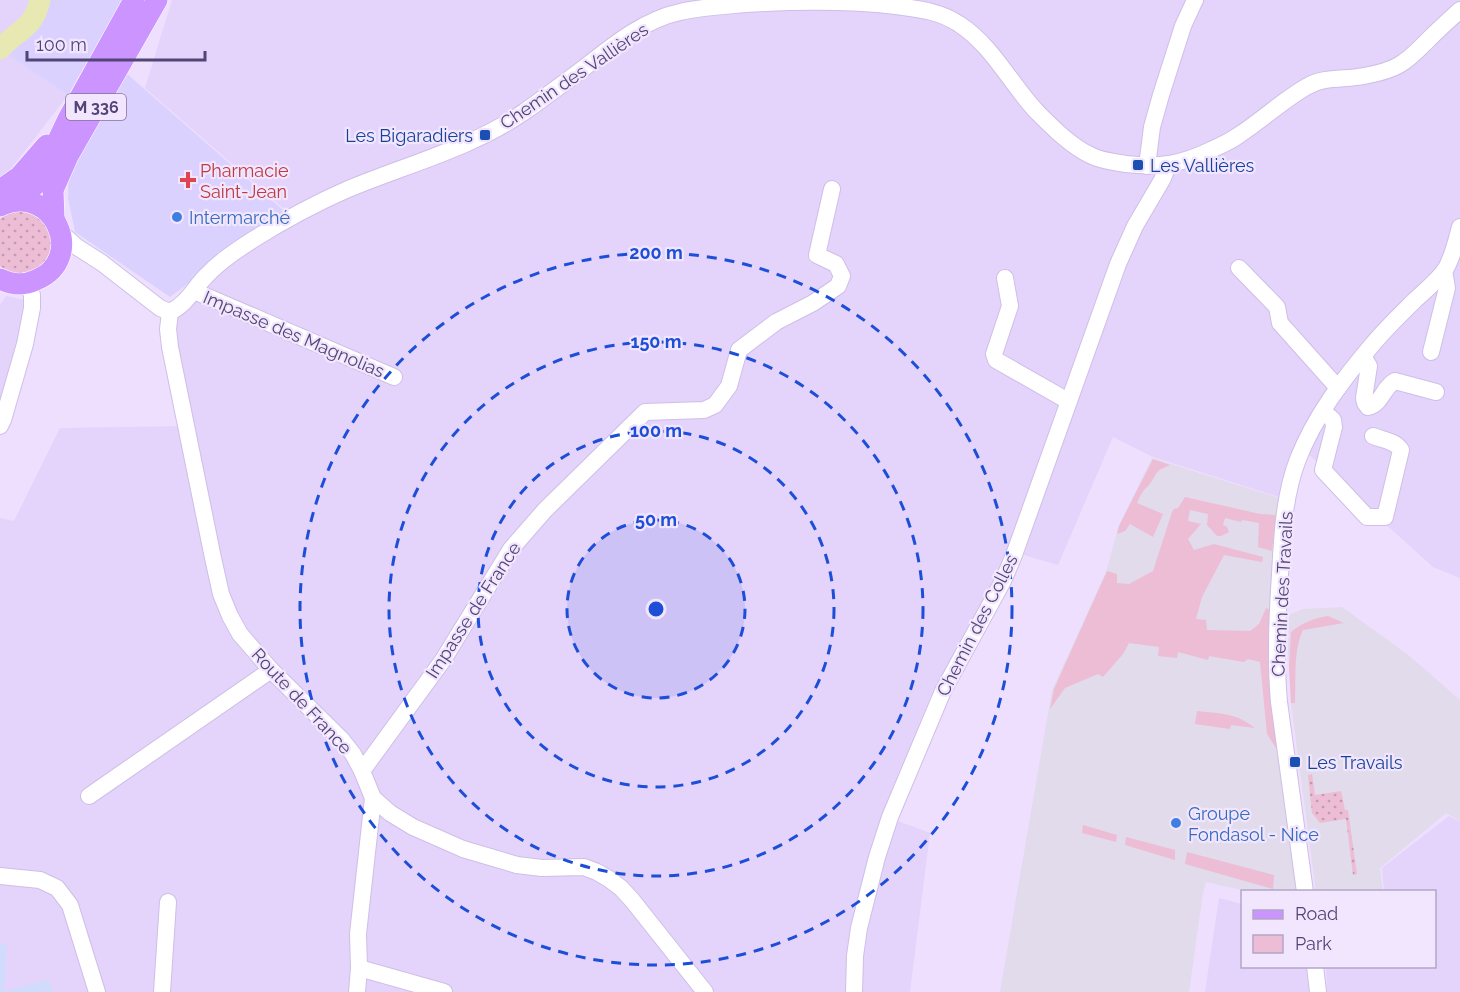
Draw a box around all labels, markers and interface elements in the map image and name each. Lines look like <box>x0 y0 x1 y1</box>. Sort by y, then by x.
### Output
street label: Chemin des Vallières <box>496 18 652 133</box>
scale bar <box>27 24 206 62</box>
text: 100 m <box>36 34 87 55</box>
road number: M 336 <box>66 94 126 120</box>
place label: Les Bigaradiers <box>345 125 473 146</box>
marker: Les Bigaradiers <box>478 128 492 142</box>
place label: Les Vallières <box>1150 155 1255 176</box>
marker: Les Vallières <box>1131 158 1145 172</box>
place label: Pharmacie Saint-Jean <box>200 160 289 202</box>
marker: Pharmacie Saint-Jean <box>181 173 195 187</box>
place label: Intermarché <box>189 207 290 228</box>
marker: Intermarché <box>170 210 184 224</box>
text: 200 m <box>629 242 683 263</box>
street label: Impasse des Magnolias <box>200 286 388 382</box>
text: 150 m <box>631 331 682 352</box>
text: 100 m <box>630 420 682 441</box>
text: 50 m <box>635 509 677 530</box>
street label: Chemin des Travails <box>1267 511 1297 677</box>
street label: Impasse de France <box>421 538 525 682</box>
street label: Chemin des Colles <box>932 550 1022 699</box>
centre of rings <box>646 599 666 619</box>
street label: Route de France <box>248 644 357 759</box>
place label: Les Travails <box>1307 752 1403 773</box>
marker: Les Travails <box>1288 755 1302 769</box>
place label: Groupe Fondasol - Nice <box>1188 803 1319 845</box>
marker: Groupe Fondasol - Nice <box>1169 816 1183 830</box>
legend <box>1241 890 1436 968</box>
text: Road <box>1295 903 1338 924</box>
text: Park <box>1295 933 1332 954</box>

